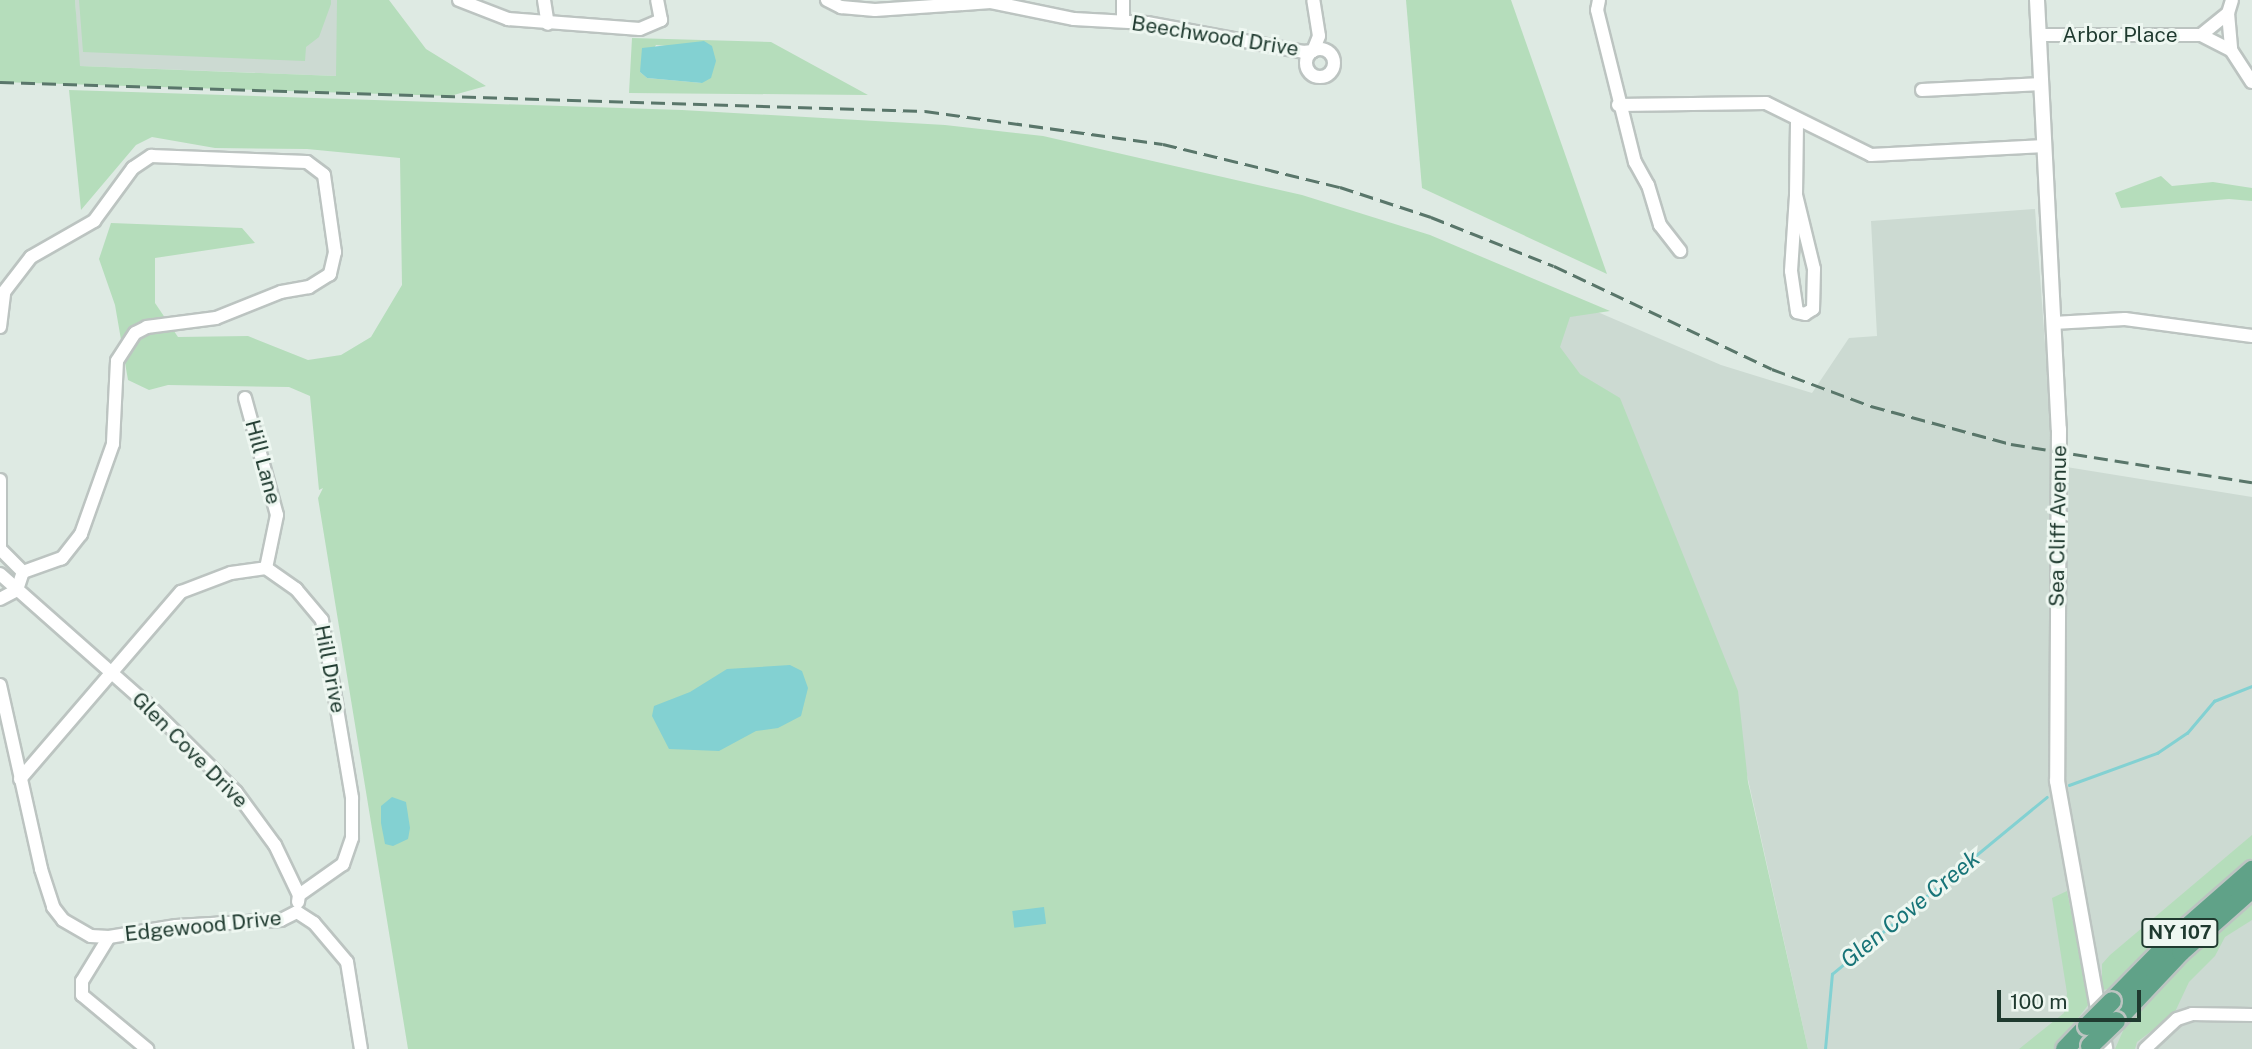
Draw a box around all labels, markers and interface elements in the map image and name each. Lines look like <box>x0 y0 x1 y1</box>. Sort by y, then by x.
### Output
street label: Beechwood Drive <box>1130 10 1300 62</box>
street label: Arbor Place <box>2062 22 2178 48</box>
street label: Hill Lane <box>240 417 286 507</box>
street label: Sea Cliff Avenue <box>2044 445 2072 607</box>
street label: Hill Drive <box>309 623 351 715</box>
street label: Glen Cove Drive <box>127 687 253 813</box>
water label: Glen Cove Creek <box>1835 844 1985 974</box>
street label: Edgewood Drive <box>123 905 283 947</box>
road number: NY 107 <box>2140 917 2220 948</box>
scale bar <box>2000 976 2144 1020</box>
text: 100 m <box>2010 989 2067 1014</box>

